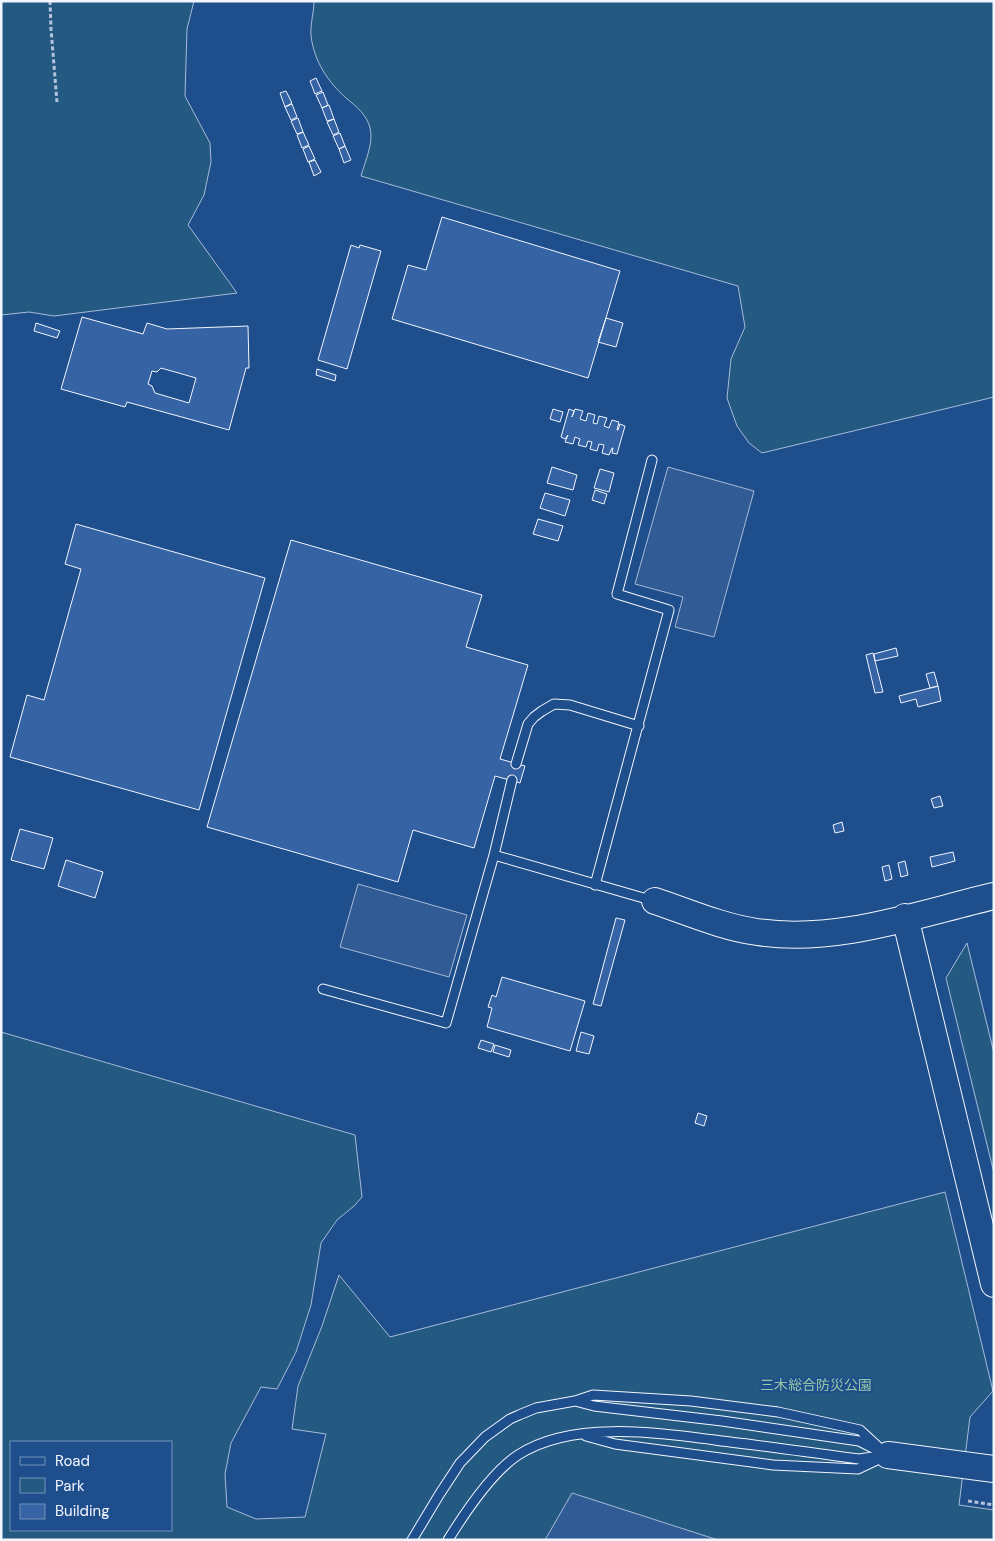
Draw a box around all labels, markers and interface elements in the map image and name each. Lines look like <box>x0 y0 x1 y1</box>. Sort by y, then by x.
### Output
park label: 三木総合防災公園 <box>760 1376 872 1394</box>
legend <box>10 1441 172 1531</box>
text: Road <box>55 1451 90 1471</box>
text: Park <box>55 1476 85 1496</box>
text: Building <box>55 1501 110 1521</box>

